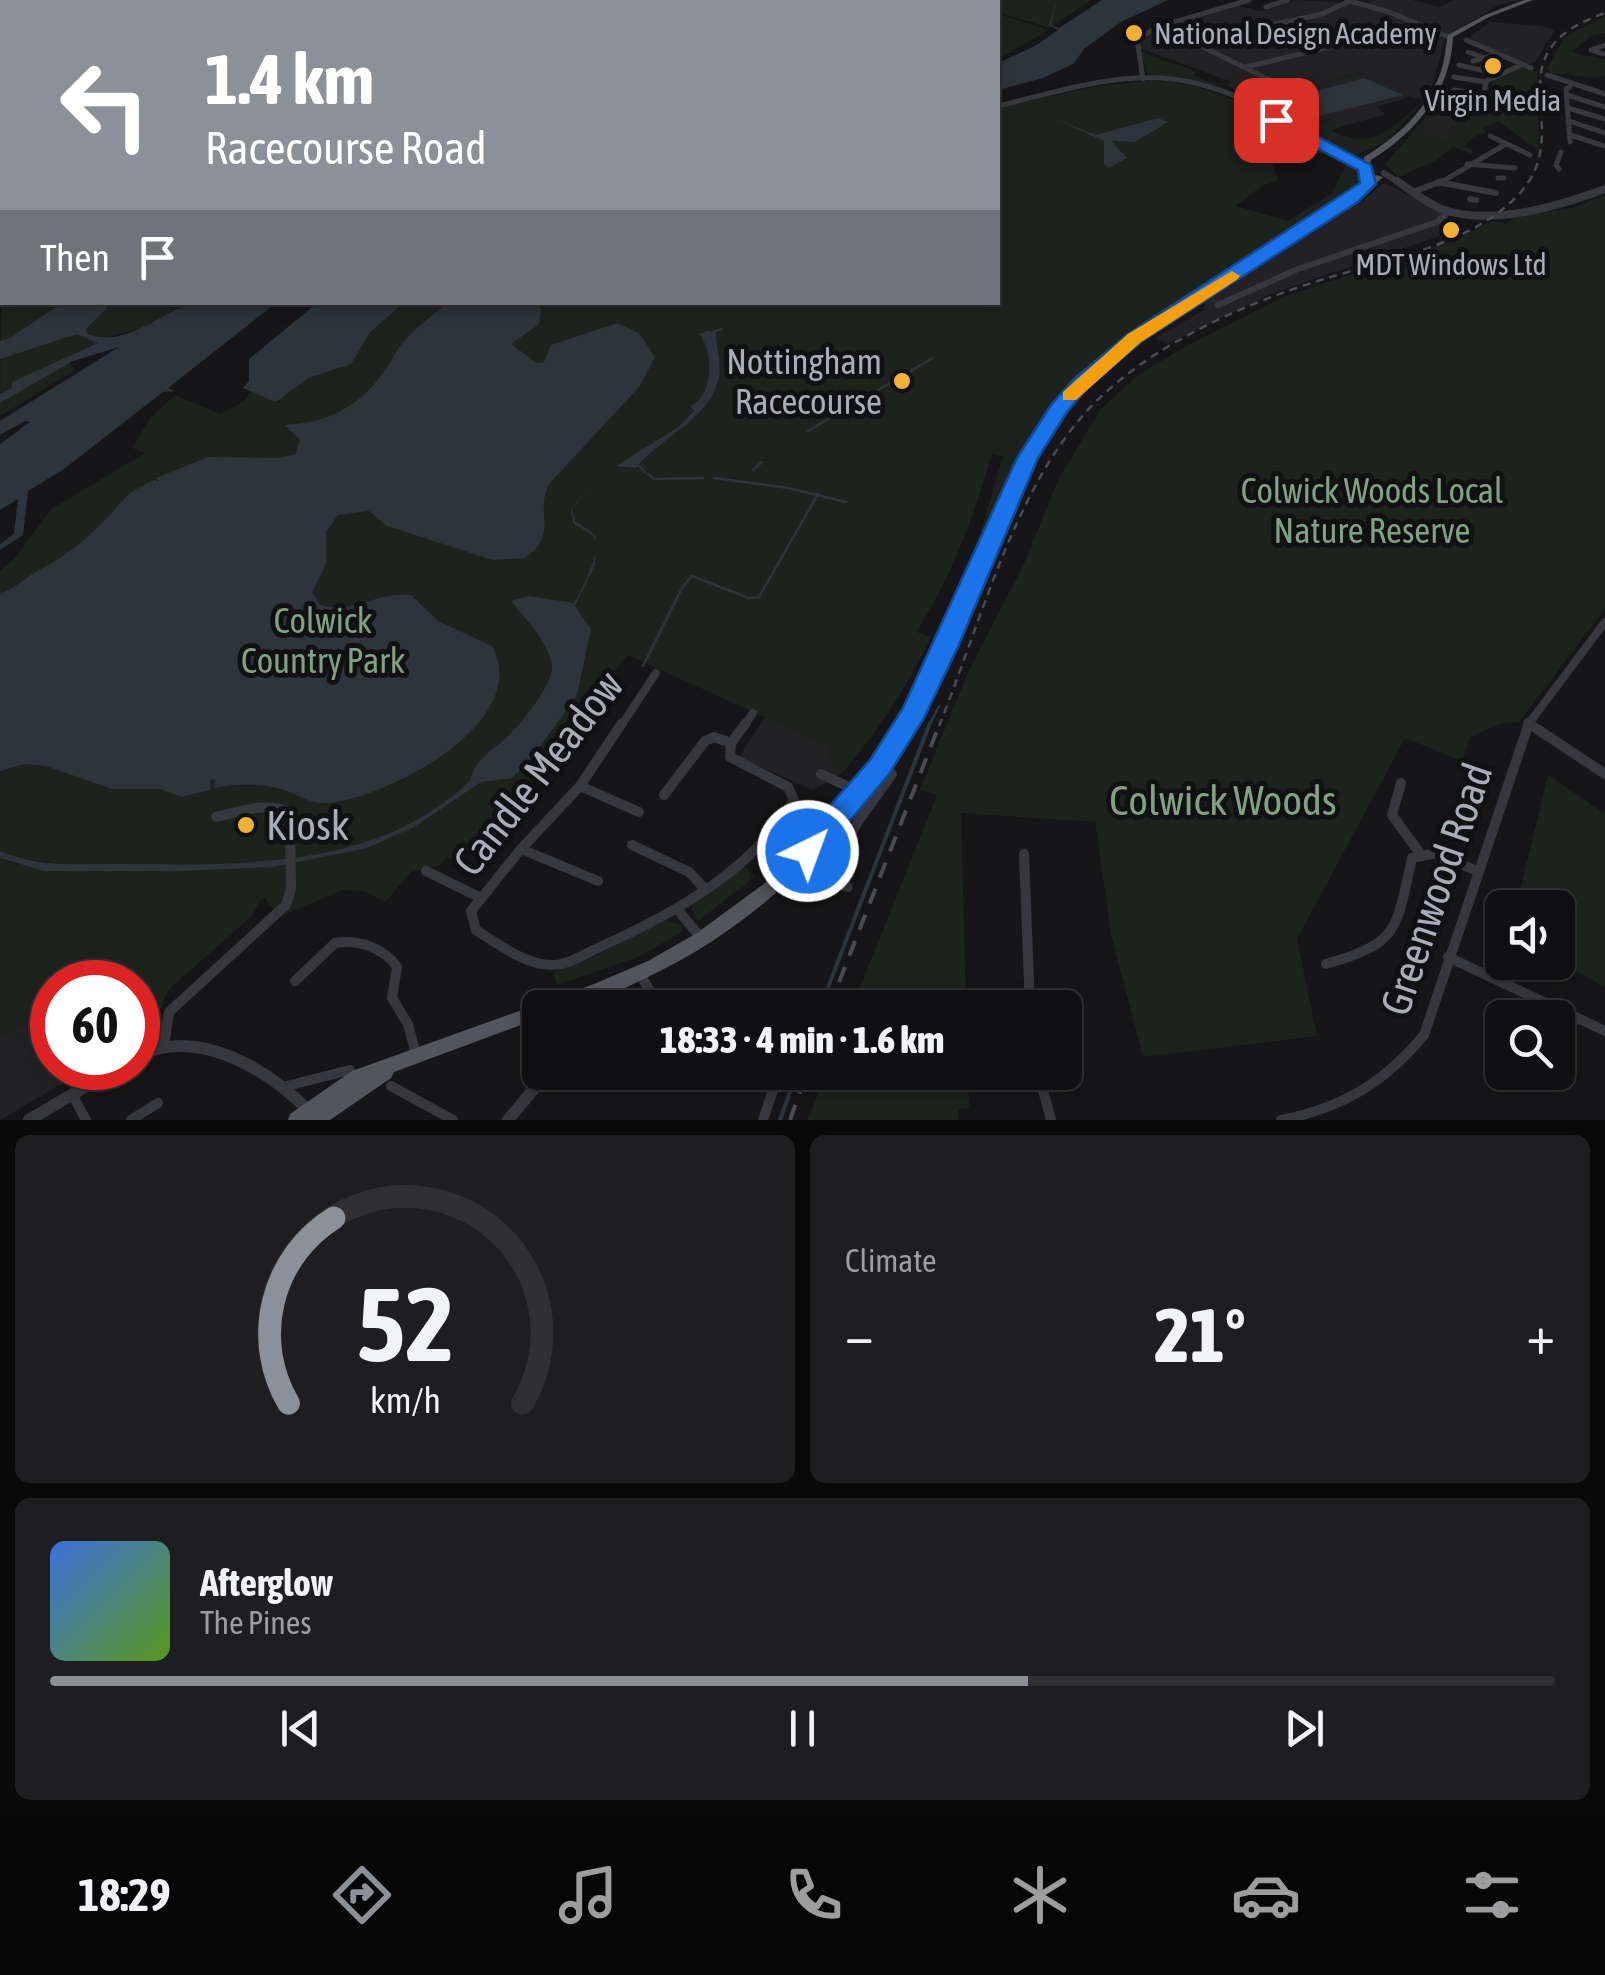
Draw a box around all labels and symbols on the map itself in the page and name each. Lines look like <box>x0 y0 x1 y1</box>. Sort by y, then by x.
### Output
place label: National Design Academy <box>1154 16 1437 50</box>
marker: National Design Academy <box>1123 22 1145 44</box>
marker: Virgin Media <box>1482 55 1504 77</box>
pin <box>1234 78 1319 163</box>
place label: Virgin Media <box>1425 83 1561 117</box>
marker: MDT Windows Ltd <box>1440 219 1462 241</box>
place label: MDT Windows Ltd <box>1355 247 1547 281</box>
place label: Nottingham Racecourse <box>726 341 882 421</box>
marker: Nottingham Racecourse <box>891 370 913 392</box>
park label: Colwick Woods Local Nature Reserve <box>1241 470 1503 550</box>
park label: Colwick Country Park <box>241 600 405 680</box>
street label: Candle Meadow <box>444 662 632 884</box>
street label: Greenwood Road <box>1371 757 1501 1021</box>
park label: Colwick Woods <box>1109 776 1337 824</box>
position arrow <box>756 799 860 903</box>
place label: Kiosk <box>266 801 349 849</box>
marker: Kiosk <box>235 814 257 836</box>
speed limit sign: 60 <box>30 960 160 1090</box>

